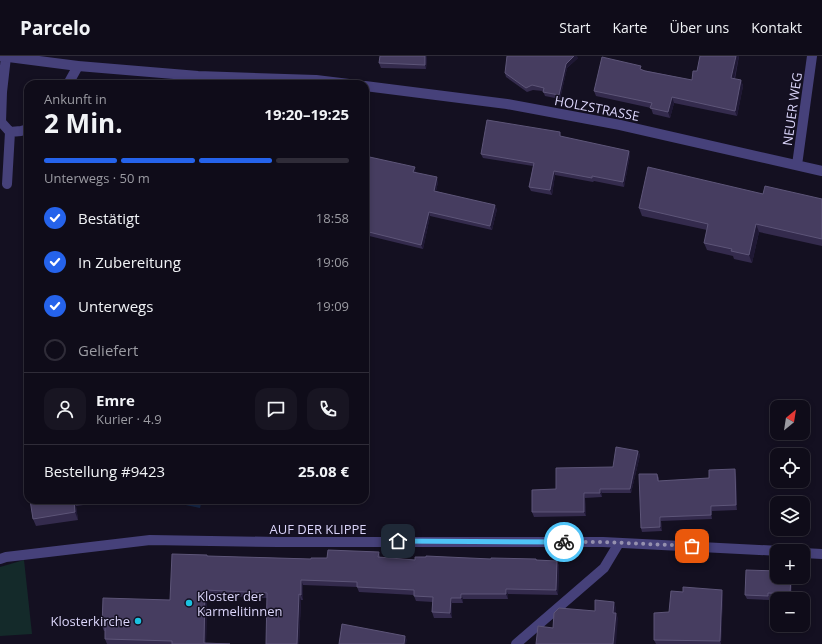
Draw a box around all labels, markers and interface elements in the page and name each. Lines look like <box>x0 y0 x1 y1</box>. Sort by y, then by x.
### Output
text: Parcelo <box>20 15 91 41</box>
text: Start <box>559 18 591 37</box>
text: Karte <box>613 18 647 37</box>
text: Über uns <box>669 18 729 37</box>
text: Kontakt <box>751 18 802 37</box>
street label: NEUER WEG <box>778 71 806 147</box>
text: Ankunft in <box>44 90 107 108</box>
street label: HOLZSTRASSE <box>553 91 641 125</box>
text: 19:20–19:25 <box>264 104 349 124</box>
text: 2 Min. <box>44 105 123 141</box>
text: Unterwegs · 50 m <box>44 169 150 187</box>
icon: check <box>44 207 66 229</box>
text: Bestätigt <box>78 208 140 228</box>
text: 18:58 <box>316 209 349 227</box>
icon: check <box>44 251 66 273</box>
text: In Zubereitung <box>78 252 181 272</box>
text: 19:06 <box>316 253 349 271</box>
icon: check <box>44 295 66 317</box>
text: Unterwegs <box>78 296 153 316</box>
text: 19:09 <box>316 297 349 315</box>
text: Geliefert <box>78 340 138 360</box>
button: person <box>44 388 86 430</box>
button: chat <box>255 388 297 430</box>
button: phone <box>307 388 349 430</box>
text: Emre <box>96 390 135 410</box>
north arrow <box>770 400 810 440</box>
map controls <box>770 400 810 632</box>
text: Kurier · 4.9 <box>96 410 162 428</box>
button: locate <box>770 448 810 488</box>
text: Bestellung #9423 <box>44 461 165 481</box>
text: 25.08 € <box>298 461 349 481</box>
button: layers <box>770 496 810 536</box>
street label: AUF DER KLIPPE <box>269 520 367 538</box>
courier <box>544 522 584 562</box>
pin <box>381 524 415 558</box>
pin <box>675 529 709 563</box>
icon: home <box>387 530 409 552</box>
icon: bike <box>553 531 575 553</box>
icon: bag <box>681 535 703 557</box>
button: + <box>770 544 810 584</box>
place label: Kloster der Karmelitinnen <box>197 587 283 620</box>
button: − <box>770 592 810 632</box>
marker: Kloster der Karmelitinnen <box>184 598 194 608</box>
place label: Klosterkirche <box>51 612 130 630</box>
marker: Klosterkirche <box>133 616 143 626</box>

